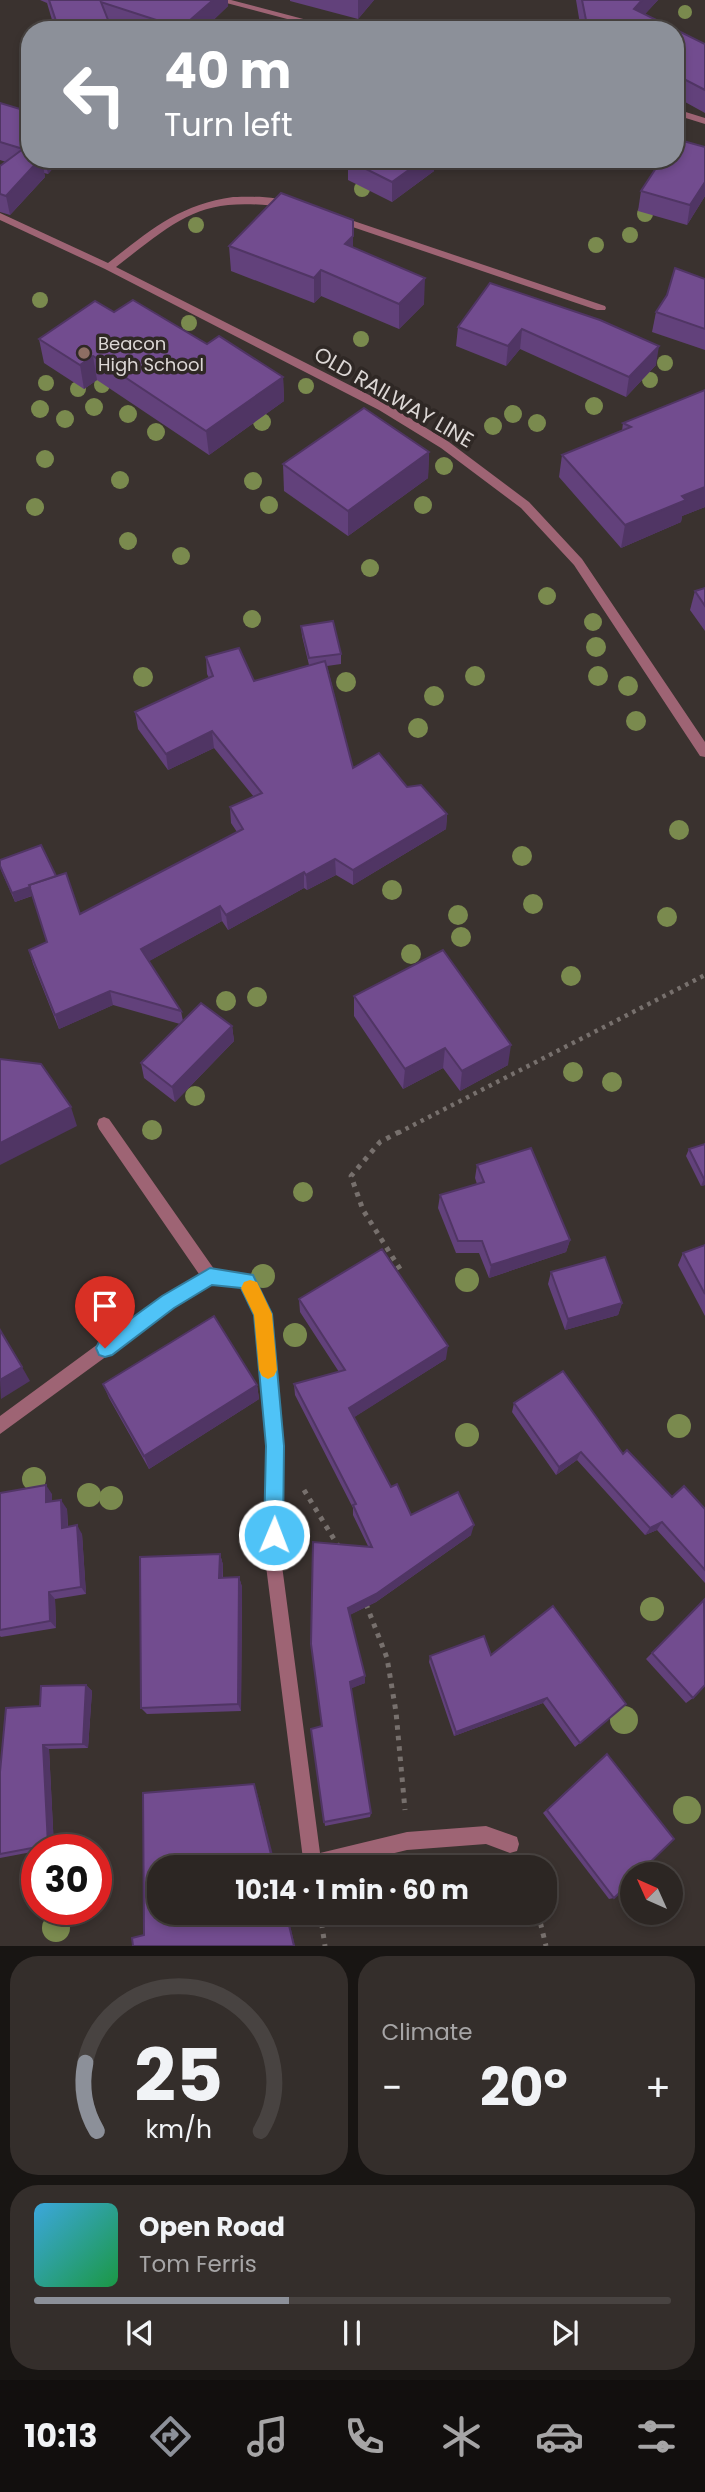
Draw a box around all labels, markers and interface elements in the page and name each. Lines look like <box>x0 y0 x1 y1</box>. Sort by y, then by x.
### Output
text: 40 m <box>164 37 291 105</box>
icon: left <box>49 49 140 140</box>
text: Turn left <box>164 102 293 147</box>
place label: Beacon High School <box>98 331 204 377</box>
street label: OLD RAILWAY LINE <box>309 340 479 454</box>
marker: Beacon High School <box>76 345 92 361</box>
pin <box>75 1276 135 1348</box>
icon: arrive <box>86 1287 124 1325</box>
position arrow <box>237 1498 311 1572</box>
speed limit sign: 30 <box>21 1834 112 1925</box>
north arrow <box>620 1862 682 1925</box>
map controls <box>620 1862 683 1925</box>
text: 10:14 · 1 min · 60 m <box>235 1872 469 1908</box>
text: Climate <box>382 2016 472 2048</box>
text: 25 <box>134 2026 223 2127</box>
text: 20° <box>480 2051 568 2124</box>
text: − <box>382 2061 402 2114</box>
text: + <box>645 2061 671 2114</box>
text: km/h <box>145 2112 212 2147</box>
text: Open Road <box>139 2209 285 2245</box>
text: Tom Ferris <box>139 2248 257 2280</box>
icon: previous <box>121 2314 159 2352</box>
icon: pause <box>333 2314 371 2352</box>
icon: next <box>546 2314 584 2352</box>
icon: directions <box>146 2412 195 2461</box>
icon: music <box>243 2412 292 2461</box>
icon: phone <box>340 2412 389 2461</box>
icon: climate <box>437 2412 486 2461</box>
icon: car <box>535 2412 584 2461</box>
icon: filters <box>632 2412 681 2461</box>
text: 10:13 <box>24 2413 98 2458</box>

